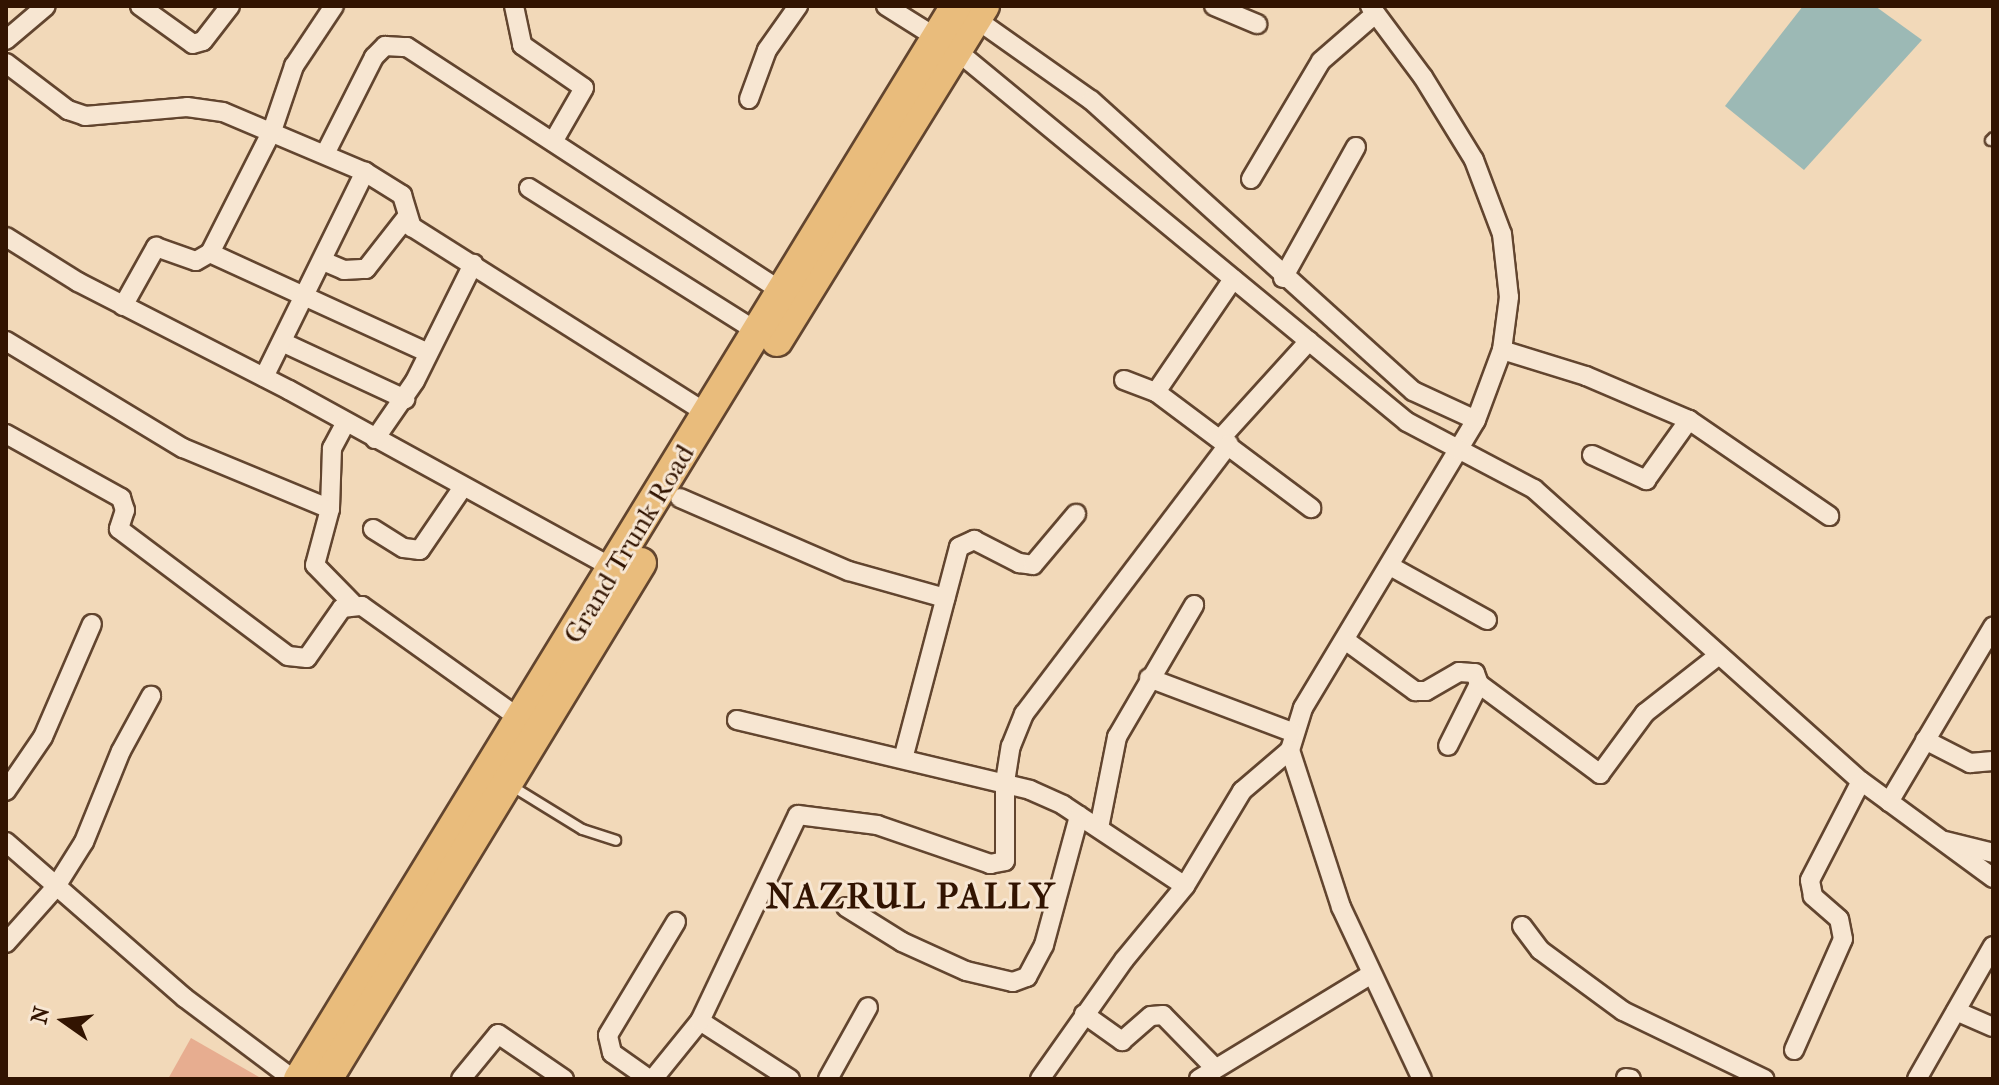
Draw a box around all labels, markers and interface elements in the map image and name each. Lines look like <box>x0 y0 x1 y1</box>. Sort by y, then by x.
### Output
street label: Grand Trunk Road <box>556 439 702 649</box>
district label: NAZRUL PALLY <box>766 875 1056 919</box>
north arrow <box>24 981 104 1061</box>
text: N <box>26 1004 55 1026</box>

